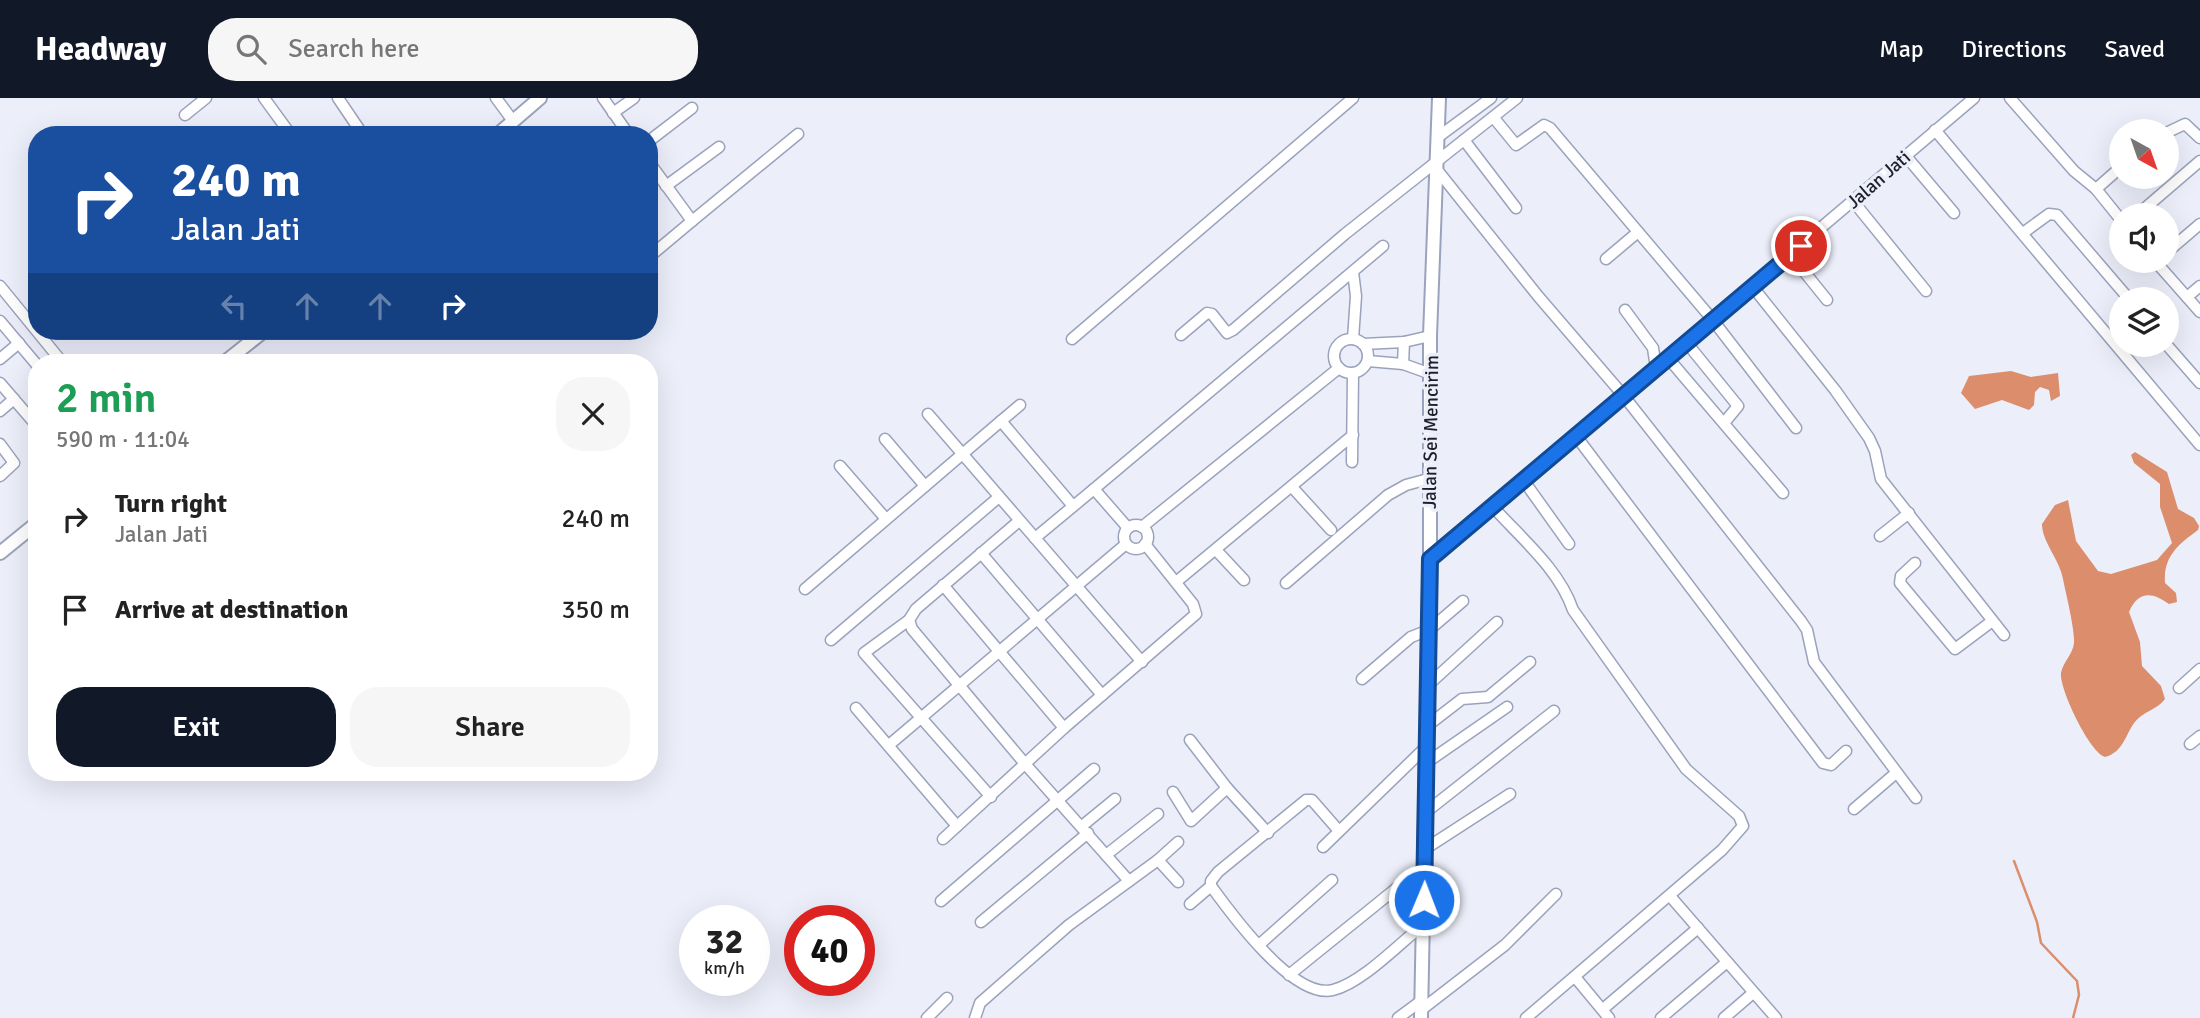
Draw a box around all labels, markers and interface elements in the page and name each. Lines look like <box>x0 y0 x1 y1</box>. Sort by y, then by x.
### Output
search box <box>208 18 698 81</box>
text: Headway <box>35 29 166 70</box>
icon: search <box>232 30 270 68</box>
text: Search here <box>288 33 419 65</box>
text: Map <box>1879 34 1924 64</box>
text: Directions <box>1962 34 2067 64</box>
text: Saved <box>2105 34 2165 64</box>
north arrow <box>2109 119 2179 189</box>
map controls <box>2109 119 2179 357</box>
street label: Jalan Jati <box>1842 145 1916 214</box>
text: 240 m <box>171 150 301 210</box>
icon: right <box>56 154 147 245</box>
button: sound <box>2109 203 2179 273</box>
text: Jalan Jati <box>171 210 300 249</box>
pin <box>1771 216 1831 276</box>
icon: arrive <box>1782 227 1820 265</box>
icon: left <box>215 287 253 325</box>
icon: ahead <box>288 287 326 325</box>
icon: ahead <box>361 287 399 325</box>
icon: right <box>434 287 472 325</box>
button: layers <box>2109 287 2179 357</box>
street label: Jalan Sei Mencirim <box>1418 355 1444 509</box>
text: 2 min <box>56 373 157 424</box>
button: close <box>556 377 630 451</box>
text: 590 m · 11:04 <box>56 425 190 454</box>
text: Turn right <box>115 488 227 520</box>
icon: right <box>56 500 94 538</box>
text: 240 m <box>561 503 630 535</box>
text: Jalan Jati <box>115 520 208 549</box>
icon: arrive <box>56 591 94 629</box>
text: Arrive at destination <box>115 594 348 626</box>
text: 350 m <box>561 594 630 626</box>
button: Exit <box>56 687 336 767</box>
button: Share <box>350 687 630 767</box>
position arrow <box>1387 863 1461 937</box>
speed limit sign: 40 <box>784 905 875 996</box>
text: 32 <box>706 920 743 963</box>
text: km/h <box>704 957 745 979</box>

